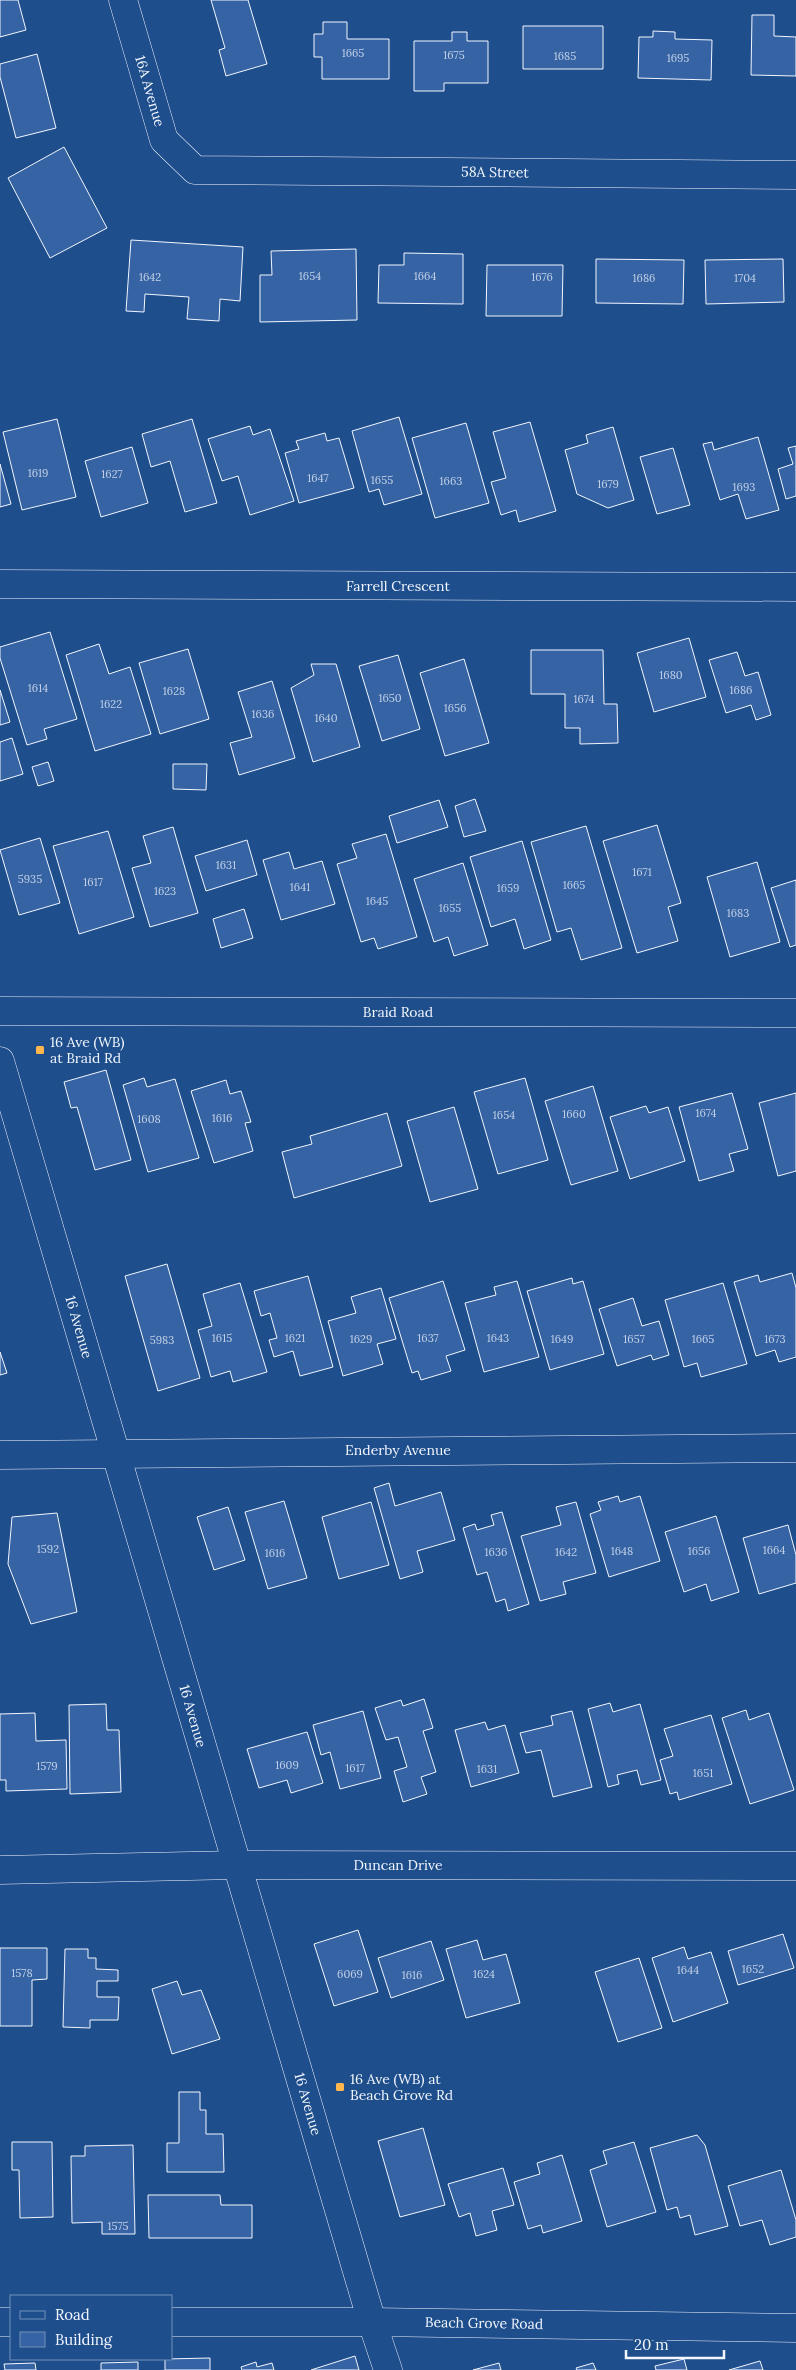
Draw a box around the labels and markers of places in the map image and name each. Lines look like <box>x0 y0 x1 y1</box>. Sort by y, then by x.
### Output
place label: 16 Ave (WB) at Braid Rd <box>50 1033 125 1067</box>
marker: 16 Ave (WB) at Braid Rd <box>34 1044 46 1056</box>
place label: 16 Ave (WB) at Beach Grove Rd <box>350 2070 453 2104</box>
marker: 16 Ave (WB) at Beach Grove Rd <box>334 2081 346 2093</box>

